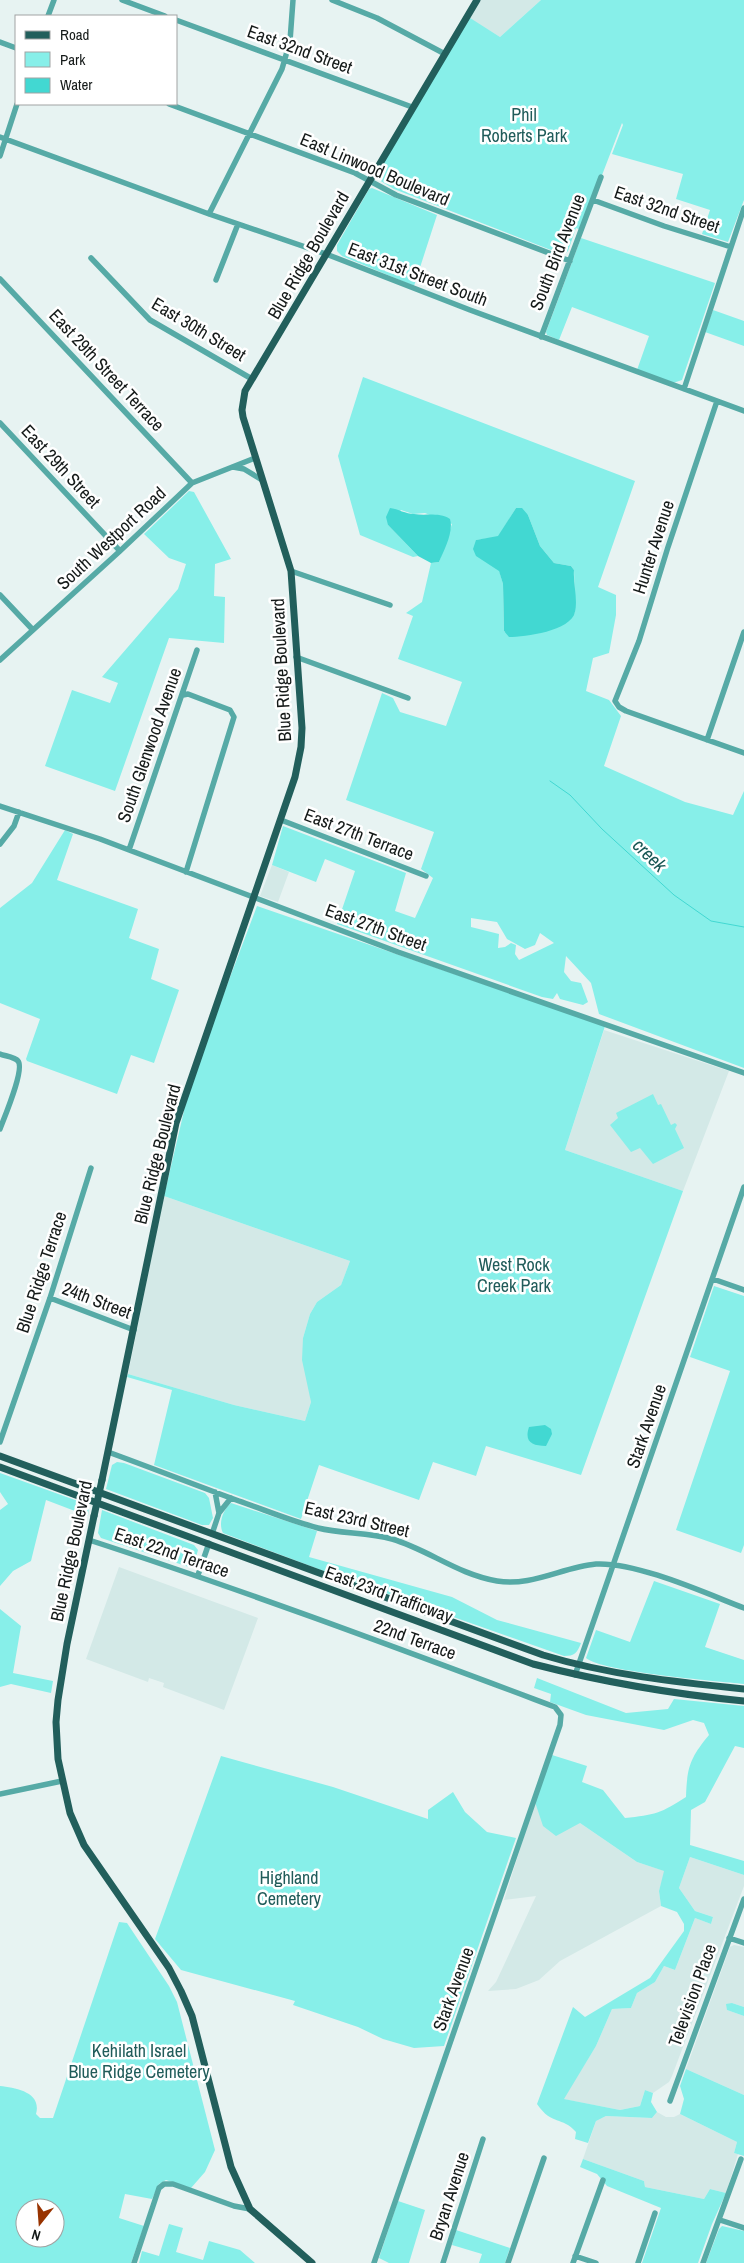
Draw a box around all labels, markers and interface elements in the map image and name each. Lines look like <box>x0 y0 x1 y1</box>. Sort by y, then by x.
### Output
legend <box>15 15 178 105</box>
street label: East 32nd Street <box>244 18 356 80</box>
text: Road <box>60 24 89 45</box>
text: Park <box>60 49 86 70</box>
text: Water <box>60 74 92 95</box>
park label: Phil Roberts Park <box>481 102 568 148</box>
street label: East Linwood Boulevard <box>296 126 454 212</box>
street label: East 32nd Street <box>611 179 723 239</box>
street label: Blue Ridge Boulevard <box>261 187 355 323</box>
street label: South Bird Avenue <box>523 190 591 314</box>
street label: East 31st Street South <box>345 236 491 312</box>
street label: East 30th Street <box>147 291 251 367</box>
street label: East 29th Street Terrace <box>44 303 170 437</box>
street label: East 29th Street <box>16 419 106 513</box>
street label: South Westport Road <box>51 481 171 595</box>
street label: Hunter Avenue <box>626 497 680 597</box>
street label: Blue Ridge Boulevard <box>265 598 297 742</box>
street label: South Glenwood Avenue <box>111 664 187 826</box>
street label: East 27th Terrace <box>301 802 417 866</box>
water label: creek <box>627 832 674 878</box>
street label: East 27th Street <box>322 897 430 957</box>
street label: Blue Ridge Boulevard <box>128 1081 186 1227</box>
street label: Blue Ridge Terrace <box>10 1208 72 1336</box>
park label: West Rock Creek Park <box>477 1252 552 1298</box>
street label: 24th Street <box>59 1275 135 1325</box>
street label: Stark Avenue <box>620 1381 672 1471</box>
street label: Blue Ridge Boulevard <box>44 1478 98 1624</box>
street label: East 23rd Street <box>302 1495 412 1543</box>
street label: East 22nd Terrace <box>111 1521 233 1583</box>
street label: East 23rd Trafficway <box>322 1559 457 1629</box>
street label: 22nd Terrace <box>370 1613 460 1665</box>
park label: Highland Cemetery <box>257 1865 322 1911</box>
street label: Television Place <box>662 1940 722 2050</box>
street label: Stark Avenue <box>426 1944 480 2034</box>
park label: Kehilath Israel Blue Ridge Cemetery <box>68 2038 210 2084</box>
street label: Bryan Avenue <box>423 2149 475 2243</box>
north arrow <box>15 2198 65 2248</box>
text: N <box>30 2226 43 2245</box>

